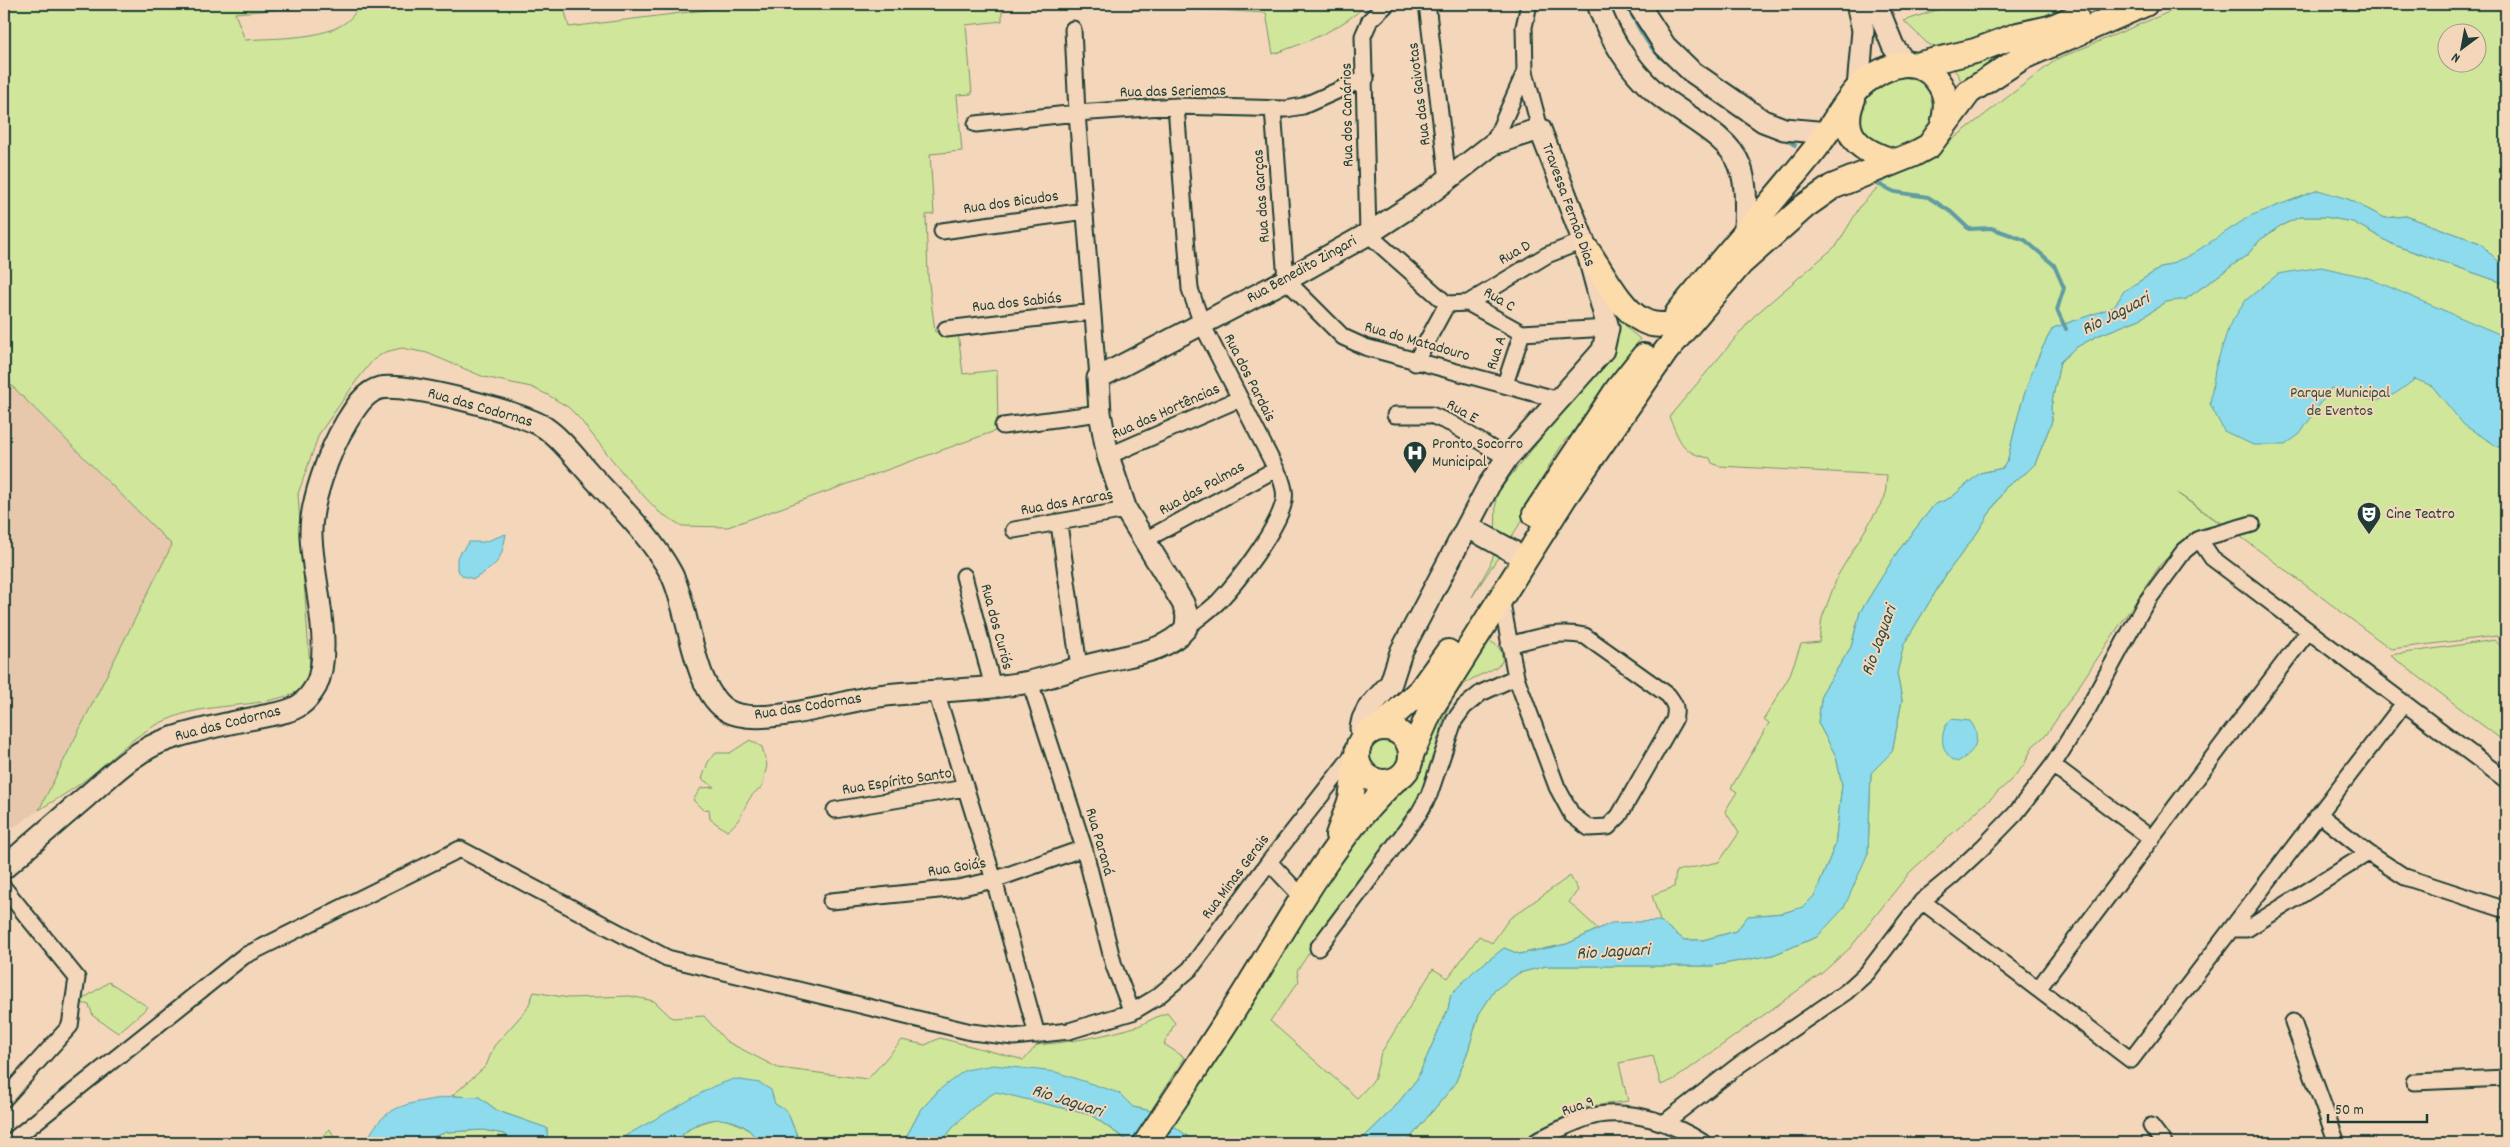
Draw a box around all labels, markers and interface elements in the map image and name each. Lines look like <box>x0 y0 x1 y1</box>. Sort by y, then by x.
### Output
north arrow <box>2438 22 2488 72</box>
street label: Rua das Gaivotas <box>1402 41 1438 147</box>
text: N <box>2448 47 2464 68</box>
street label: Rua dos Canários <box>1336 62 1360 167</box>
street label: Rua das Seriemas <box>1120 80 1227 104</box>
street label: Travessa Fernão Dias <box>1535 140 1601 270</box>
street label: Rua das Garças <box>1247 148 1277 243</box>
street label: Rua dos Bicudos <box>962 185 1060 221</box>
street label: Rua Benedito Zingari <box>1243 230 1361 310</box>
street label: Rua D <box>1494 235 1536 271</box>
street label: Rua C <box>1479 282 1519 318</box>
water label: Rio Jaguari <box>2078 286 2157 343</box>
street label: Rua dos Sabiás <box>971 287 1063 319</box>
street label: Rua do Matadouro <box>1361 316 1473 368</box>
street label: Rua dos Pardais <box>1217 330 1281 426</box>
street label: Rua A <box>1481 333 1513 373</box>
street label: Rua das Hortências <box>1108 378 1224 446</box>
street label: Rua das Codornas <box>425 382 536 434</box>
park label: Parque Municipal de Eventos <box>2290 382 2390 423</box>
street label: Rua E <box>1442 394 1483 430</box>
place label: Pronto Socorro Municipal <box>1432 433 1523 474</box>
hospital icon: Pronto Socorro Municipal <box>1402 440 1428 474</box>
street label: Rua das Palmas <box>1155 456 1249 522</box>
street label: Rua das Araras <box>1019 484 1115 522</box>
theatre icon: Cine Teatro <box>2356 501 2382 535</box>
place label: Cine Teatro <box>2386 503 2455 526</box>
street label: Rua dos Curiós <box>973 581 1019 673</box>
water label: Rio Jaguari <box>1856 600 1905 680</box>
street label: Rua das Codornas <box>753 687 864 727</box>
street label: Rua das Codornas <box>173 700 284 748</box>
street label: Rua Espírito Santo <box>841 762 953 802</box>
street label: Rua Paraná <box>1078 805 1120 879</box>
street label: Rua Minas Gerais <box>1196 829 1276 925</box>
street label: Rua Goiás <box>926 852 988 884</box>
water label: Rio Jaguari <box>1576 938 1653 967</box>
water label: Rio Jaguari <box>1028 1079 1108 1126</box>
street label: Rua 9 <box>1559 1091 1597 1123</box>
scale bar <box>2328 1092 2426 1124</box>
text: 50 m <box>2335 1100 2364 1122</box>

